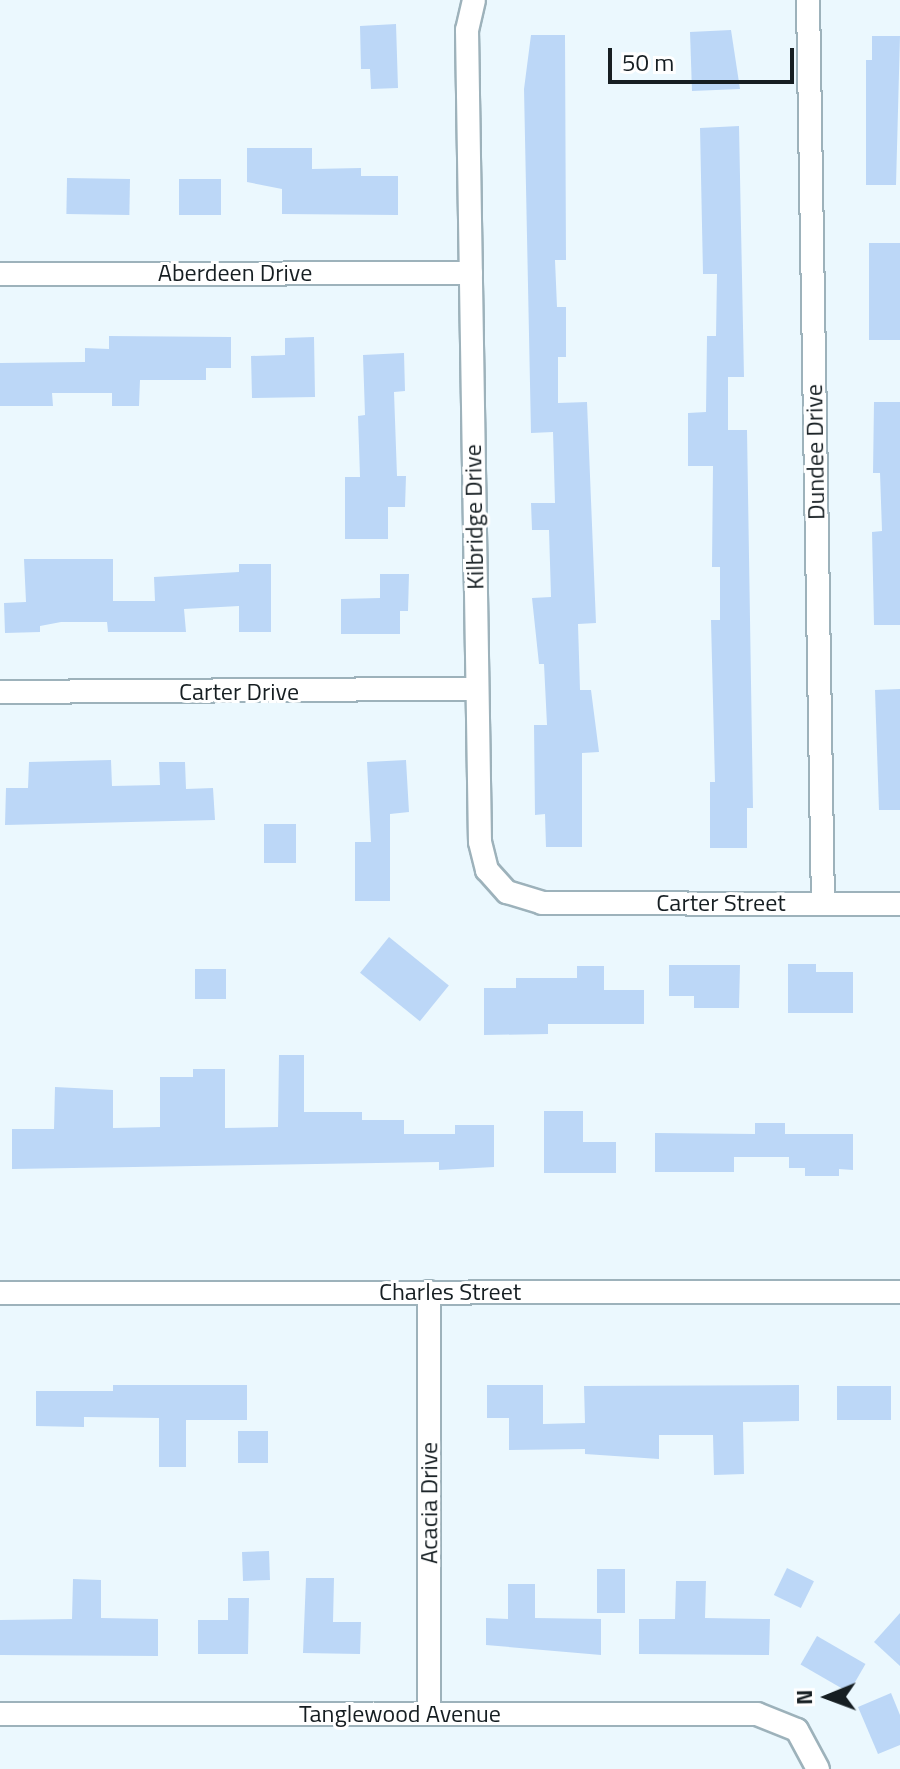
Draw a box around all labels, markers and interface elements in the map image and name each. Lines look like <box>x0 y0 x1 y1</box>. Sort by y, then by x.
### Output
scale bar <box>612 32 798 82</box>
text: 50 m <box>622 44 674 80</box>
street label: Aberdeen Drive <box>158 259 312 287</box>
street label: Dundee Drive <box>799 384 831 520</box>
street label: Kilbridge Drive <box>458 444 490 590</box>
street label: Carter Drive <box>179 678 299 706</box>
street label: Carter Street <box>656 889 786 917</box>
street label: Charles Street <box>379 1278 521 1306</box>
street label: Acacia Drive <box>415 1442 443 1564</box>
north arrow <box>788 1657 868 1737</box>
text: N <box>787 1689 821 1705</box>
street label: Tanglewood Avenue <box>299 1700 501 1728</box>

